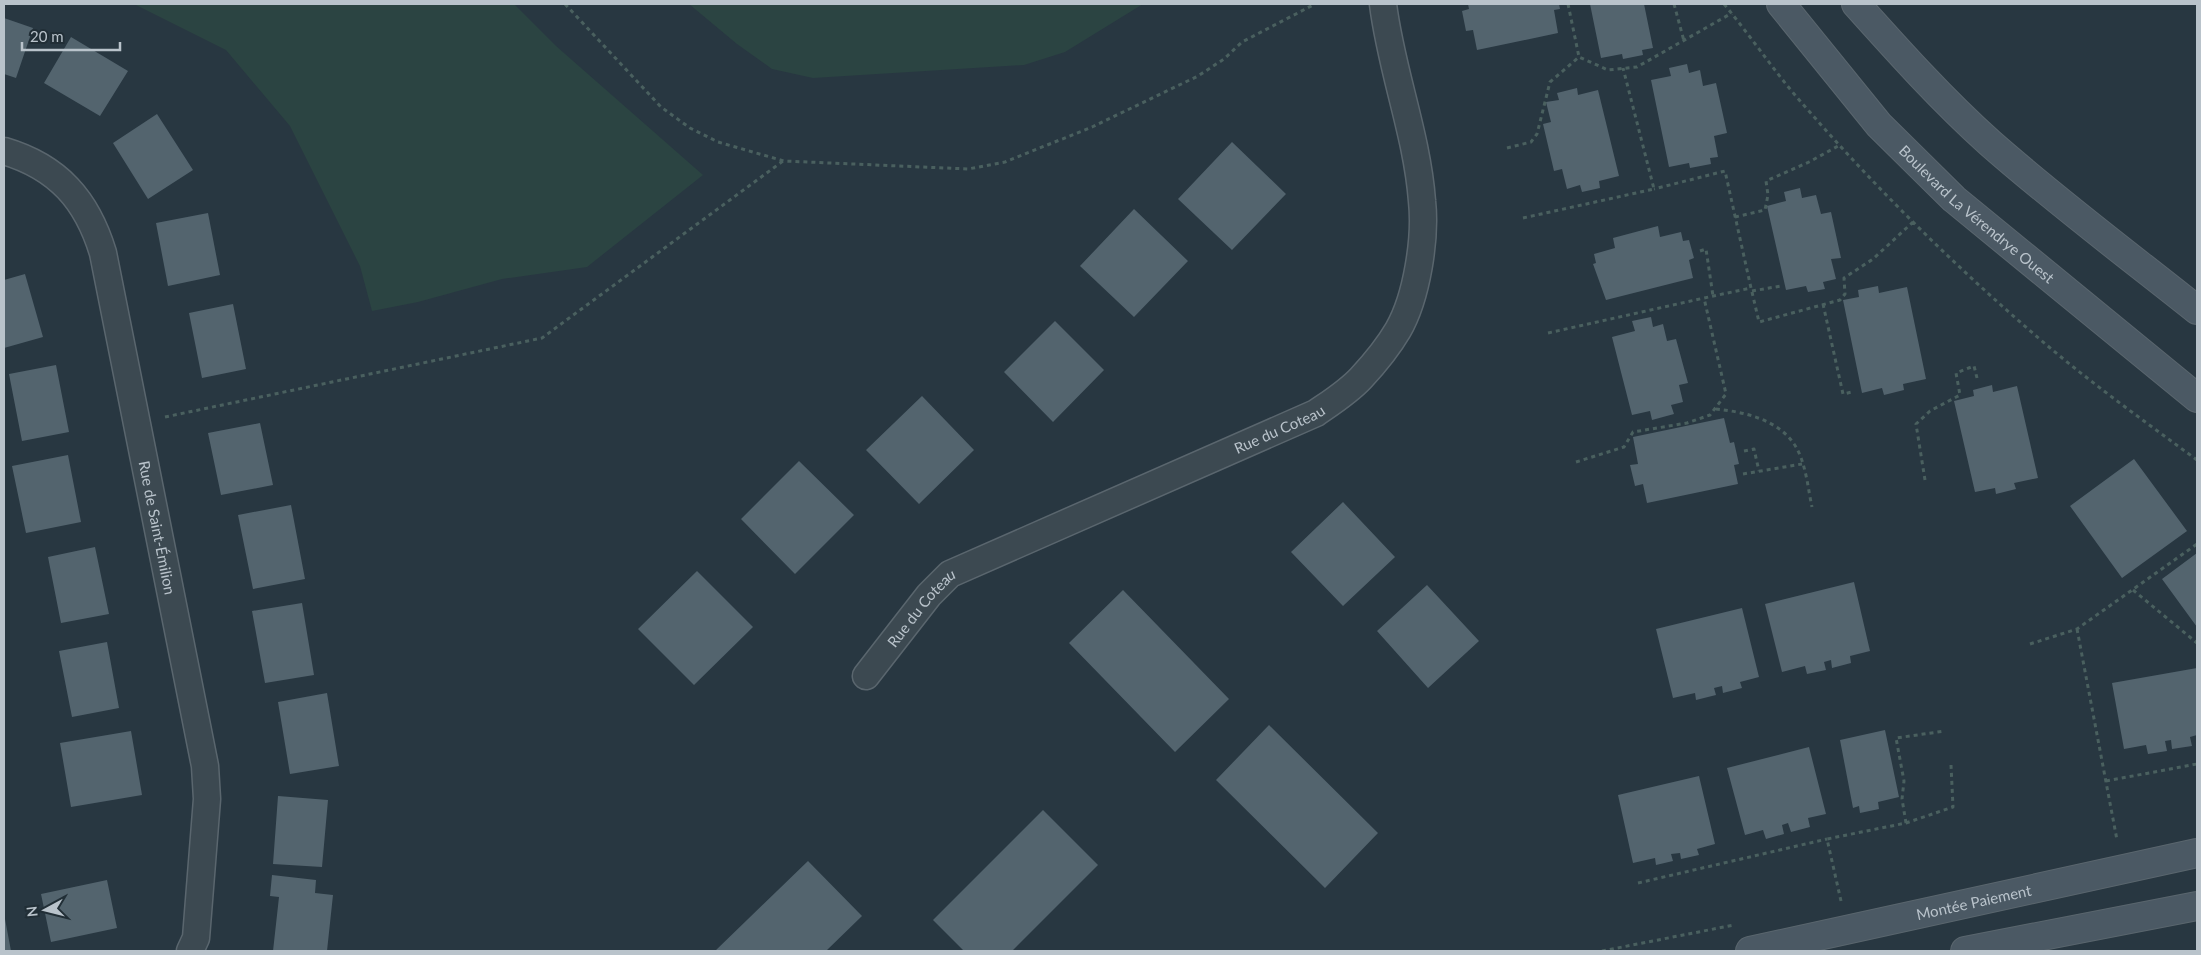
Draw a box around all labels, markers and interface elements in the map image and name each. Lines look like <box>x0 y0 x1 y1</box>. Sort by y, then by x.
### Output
scale bar <box>22 20 120 52</box>
text: 20 m <box>30 27 64 45</box>
street label: Boulevard La Vérendrye Ouest <box>1896 141 2059 287</box>
street label: Rue du Coteau <box>1231 401 1328 457</box>
street label: Rue de Saint-Émilion <box>135 459 180 596</box>
street label: Rue du Coteau <box>883 564 958 650</box>
street label: Montée Paiement <box>1915 880 2033 923</box>
north arrow <box>20 885 70 935</box>
text: N <box>23 905 41 918</box>

